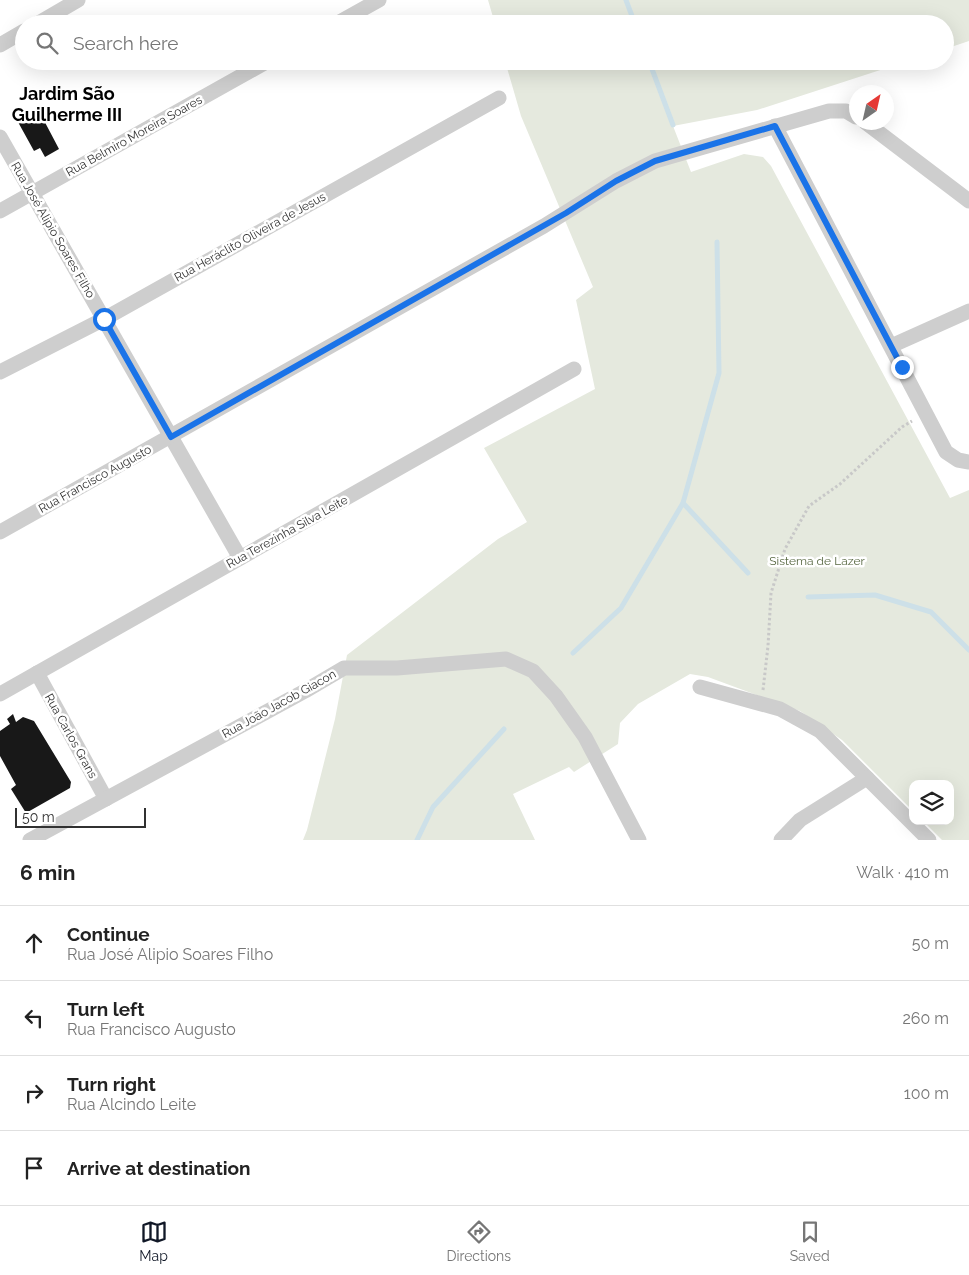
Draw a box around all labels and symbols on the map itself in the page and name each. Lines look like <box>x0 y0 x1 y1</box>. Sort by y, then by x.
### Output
district label: Jardim São Guilherme III <box>12 83 122 125</box>
north arrow <box>849 85 894 130</box>
street label: Rua Belmiro Moreira Soares <box>63 93 205 179</box>
street label: Rua José Alipio Soares Filho <box>8 160 98 300</box>
street label: Rua Heráclito Oliveira de Jesus <box>172 189 328 285</box>
route start <box>93 308 116 331</box>
route end <box>891 356 914 379</box>
street label: Rua Francisco Augusto <box>36 442 154 516</box>
street label: Rua Terezinha Silva Leite <box>224 493 350 571</box>
park label: Sistema de Lazer <box>769 554 865 568</box>
street label: Rua João Jacob Giacon <box>220 667 338 741</box>
street label: Rua Carlos Grans <box>42 691 100 781</box>
scale bar <box>15 805 146 828</box>

